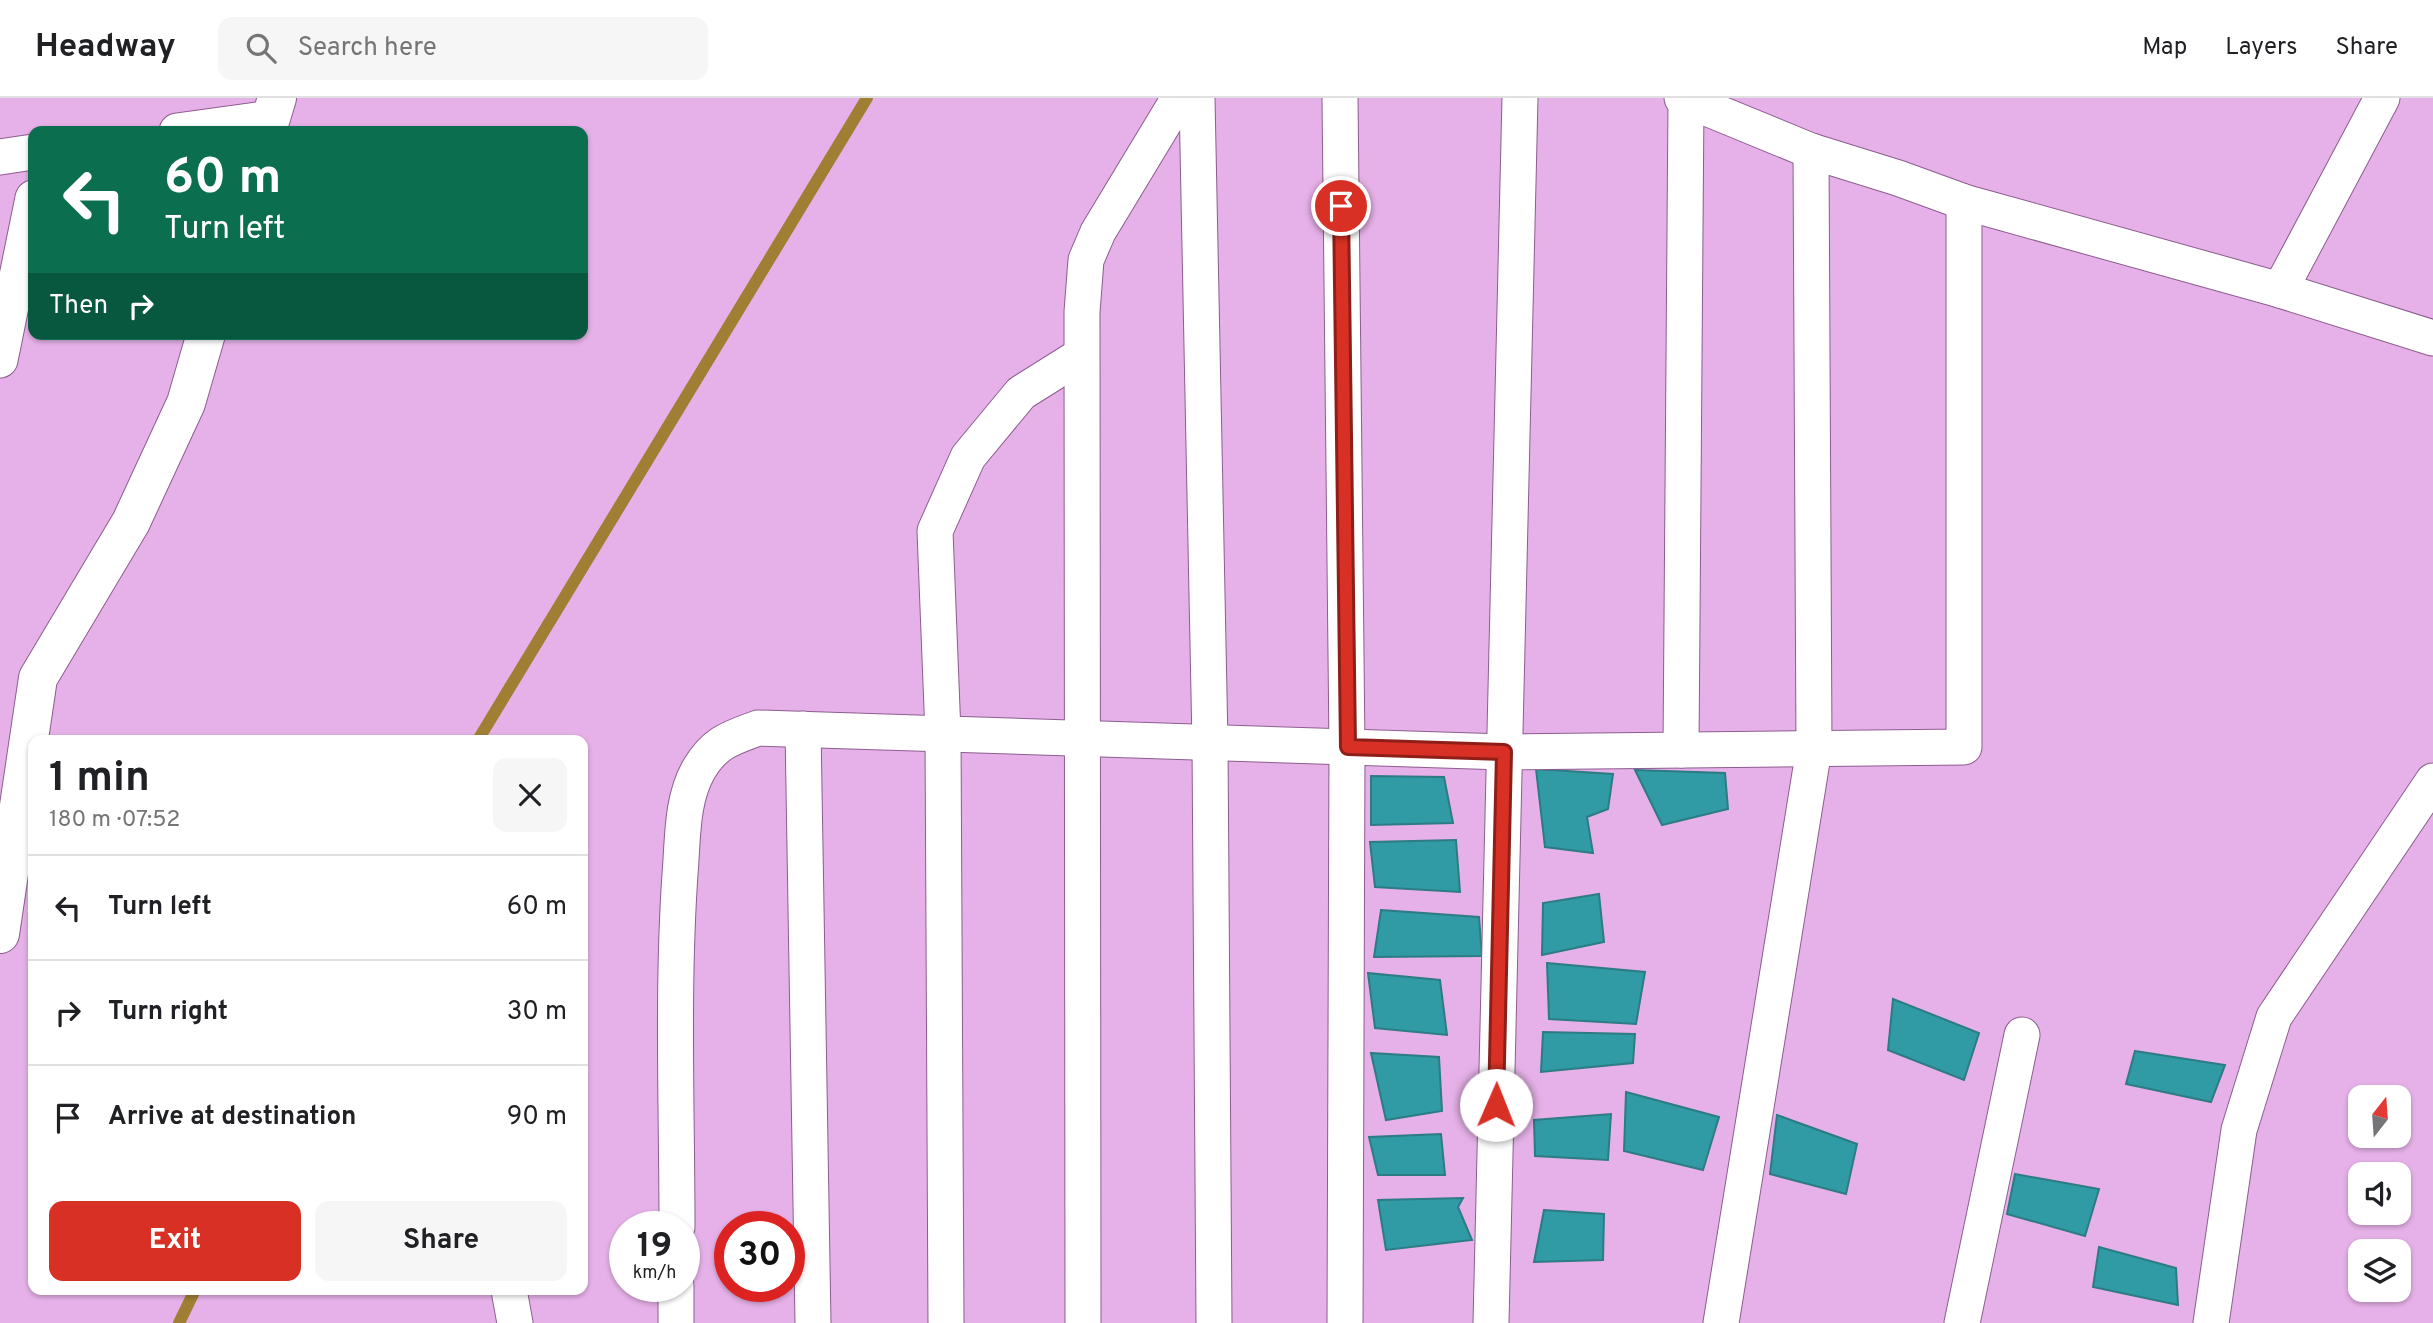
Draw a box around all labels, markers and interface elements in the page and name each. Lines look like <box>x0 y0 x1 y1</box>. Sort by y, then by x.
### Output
search box <box>218 17 708 80</box>
text: Headway <box>35 27 176 69</box>
icon: search <box>242 29 280 67</box>
text: Search here <box>298 32 437 65</box>
text: Map <box>2142 33 2187 63</box>
text: Layers <box>2225 33 2297 63</box>
text: Share <box>2335 33 2398 63</box>
text: 60 m <box>164 149 282 211</box>
icon: left <box>49 154 140 245</box>
pin <box>1311 176 1371 236</box>
icon: arrive <box>1322 187 1360 225</box>
text: Turn left <box>164 210 285 250</box>
icon: right <box>122 287 160 325</box>
text: Then <box>49 290 108 323</box>
text: 1 min <box>49 753 150 806</box>
button: close <box>493 758 567 832</box>
text: 180 m · 07:52 <box>49 806 180 835</box>
icon: left <box>49 889 87 927</box>
text: Turn left <box>108 891 212 924</box>
text: 60 m <box>507 891 567 924</box>
icon: right <box>49 994 87 1032</box>
text: Turn right <box>108 996 228 1029</box>
text: 30 m <box>507 996 567 1029</box>
position arrow <box>1459 1068 1533 1142</box>
north arrow <box>2348 1085 2412 1148</box>
map controls <box>2348 1085 2411 1302</box>
icon: arrive <box>49 1099 87 1137</box>
text: Arrive at destination <box>108 1101 356 1134</box>
text: 90 m <box>507 1101 567 1134</box>
button: sound <box>2348 1162 2411 1225</box>
button: Exit <box>49 1201 301 1281</box>
button: Share <box>315 1201 567 1281</box>
speed limit sign: 30 <box>714 1211 805 1302</box>
text: 19 <box>637 1225 672 1269</box>
button: layers <box>2348 1239 2411 1302</box>
text: km/h <box>633 1262 676 1285</box>

